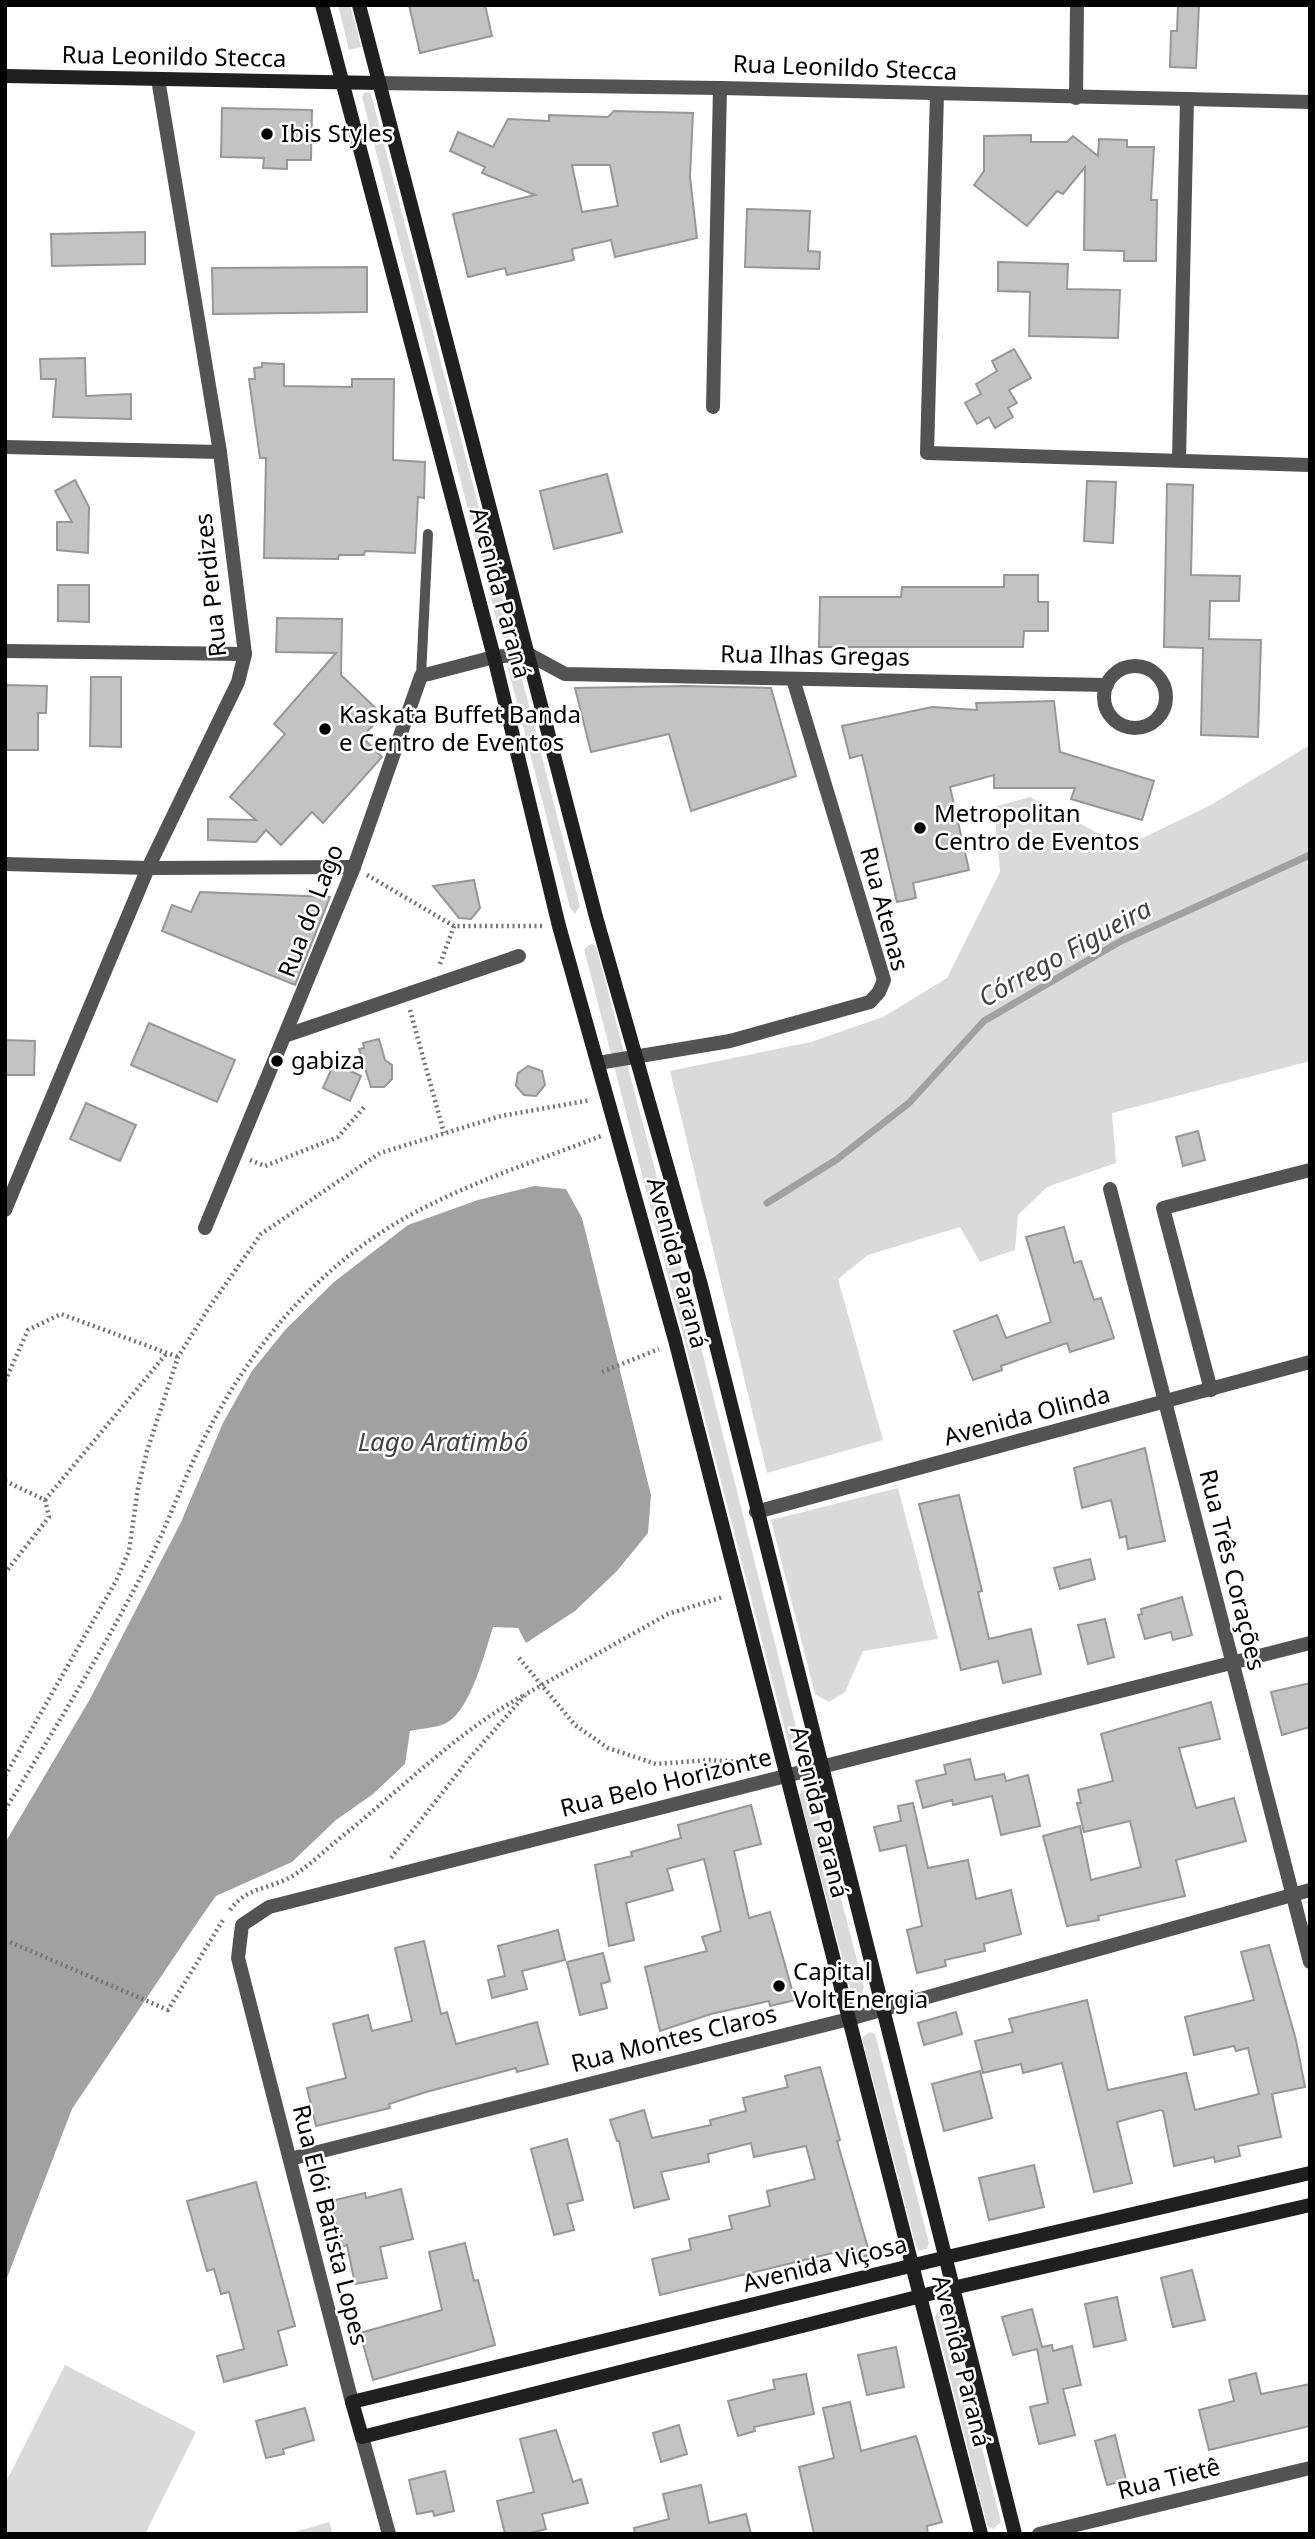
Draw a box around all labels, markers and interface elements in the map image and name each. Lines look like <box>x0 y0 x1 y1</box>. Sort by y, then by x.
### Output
street label: Rua Leonildo Stecca <box>61 37 287 74</box>
street label: Rua Leonildo Stecca <box>732 46 958 87</box>
place label: Ibis Styles <box>281 116 393 149</box>
marker: Ibis Styles <box>259 126 275 142</box>
street label: Avenida Paraná <box>463 503 540 682</box>
street label: Rua Perdizes <box>186 512 233 659</box>
street label: Rua Ilhas Gregas <box>720 636 910 673</box>
place label: Kaskata Buffet Banda e Centro de Eventos <box>339 697 581 758</box>
marker: Kaskata Buffet Banda e Centro de Eventos <box>317 721 333 737</box>
place label: Metropolitan Centro de Eventos <box>934 796 1140 857</box>
marker: Metropolitan Centro de Eventos <box>912 820 928 836</box>
street label: Rua do Lago <box>269 839 350 982</box>
street label: Rua Atenas <box>853 843 918 974</box>
water label: Córrego Figueira <box>971 889 1158 1015</box>
place label: gabiza <box>291 1043 365 1076</box>
marker: gabiza <box>269 1053 285 1069</box>
street label: Avenida Paraná <box>640 1173 717 1352</box>
street label: Avenida Olinda <box>940 1377 1113 1453</box>
water label: Lago Aratimbó <box>358 1423 528 1459</box>
street label: Rua Três Corações <box>1193 1466 1274 1674</box>
street label: Avenida Paraná <box>783 1722 858 1901</box>
street label: Rua Belo Horizonte <box>556 1739 775 1824</box>
place label: Capital Volt Energia <box>793 1954 928 2015</box>
marker: Capital Volt Energia <box>771 1978 787 1994</box>
street label: Rua Montes Claros <box>567 1996 780 2079</box>
street label: Rua Elói Batista Lopes <box>286 2101 377 2348</box>
street label: Avenida Viçosa <box>739 2226 910 2299</box>
street label: Avenida Paraná <box>925 2271 1000 2450</box>
street label: Rua Tietê <box>1114 2449 1223 2506</box>

